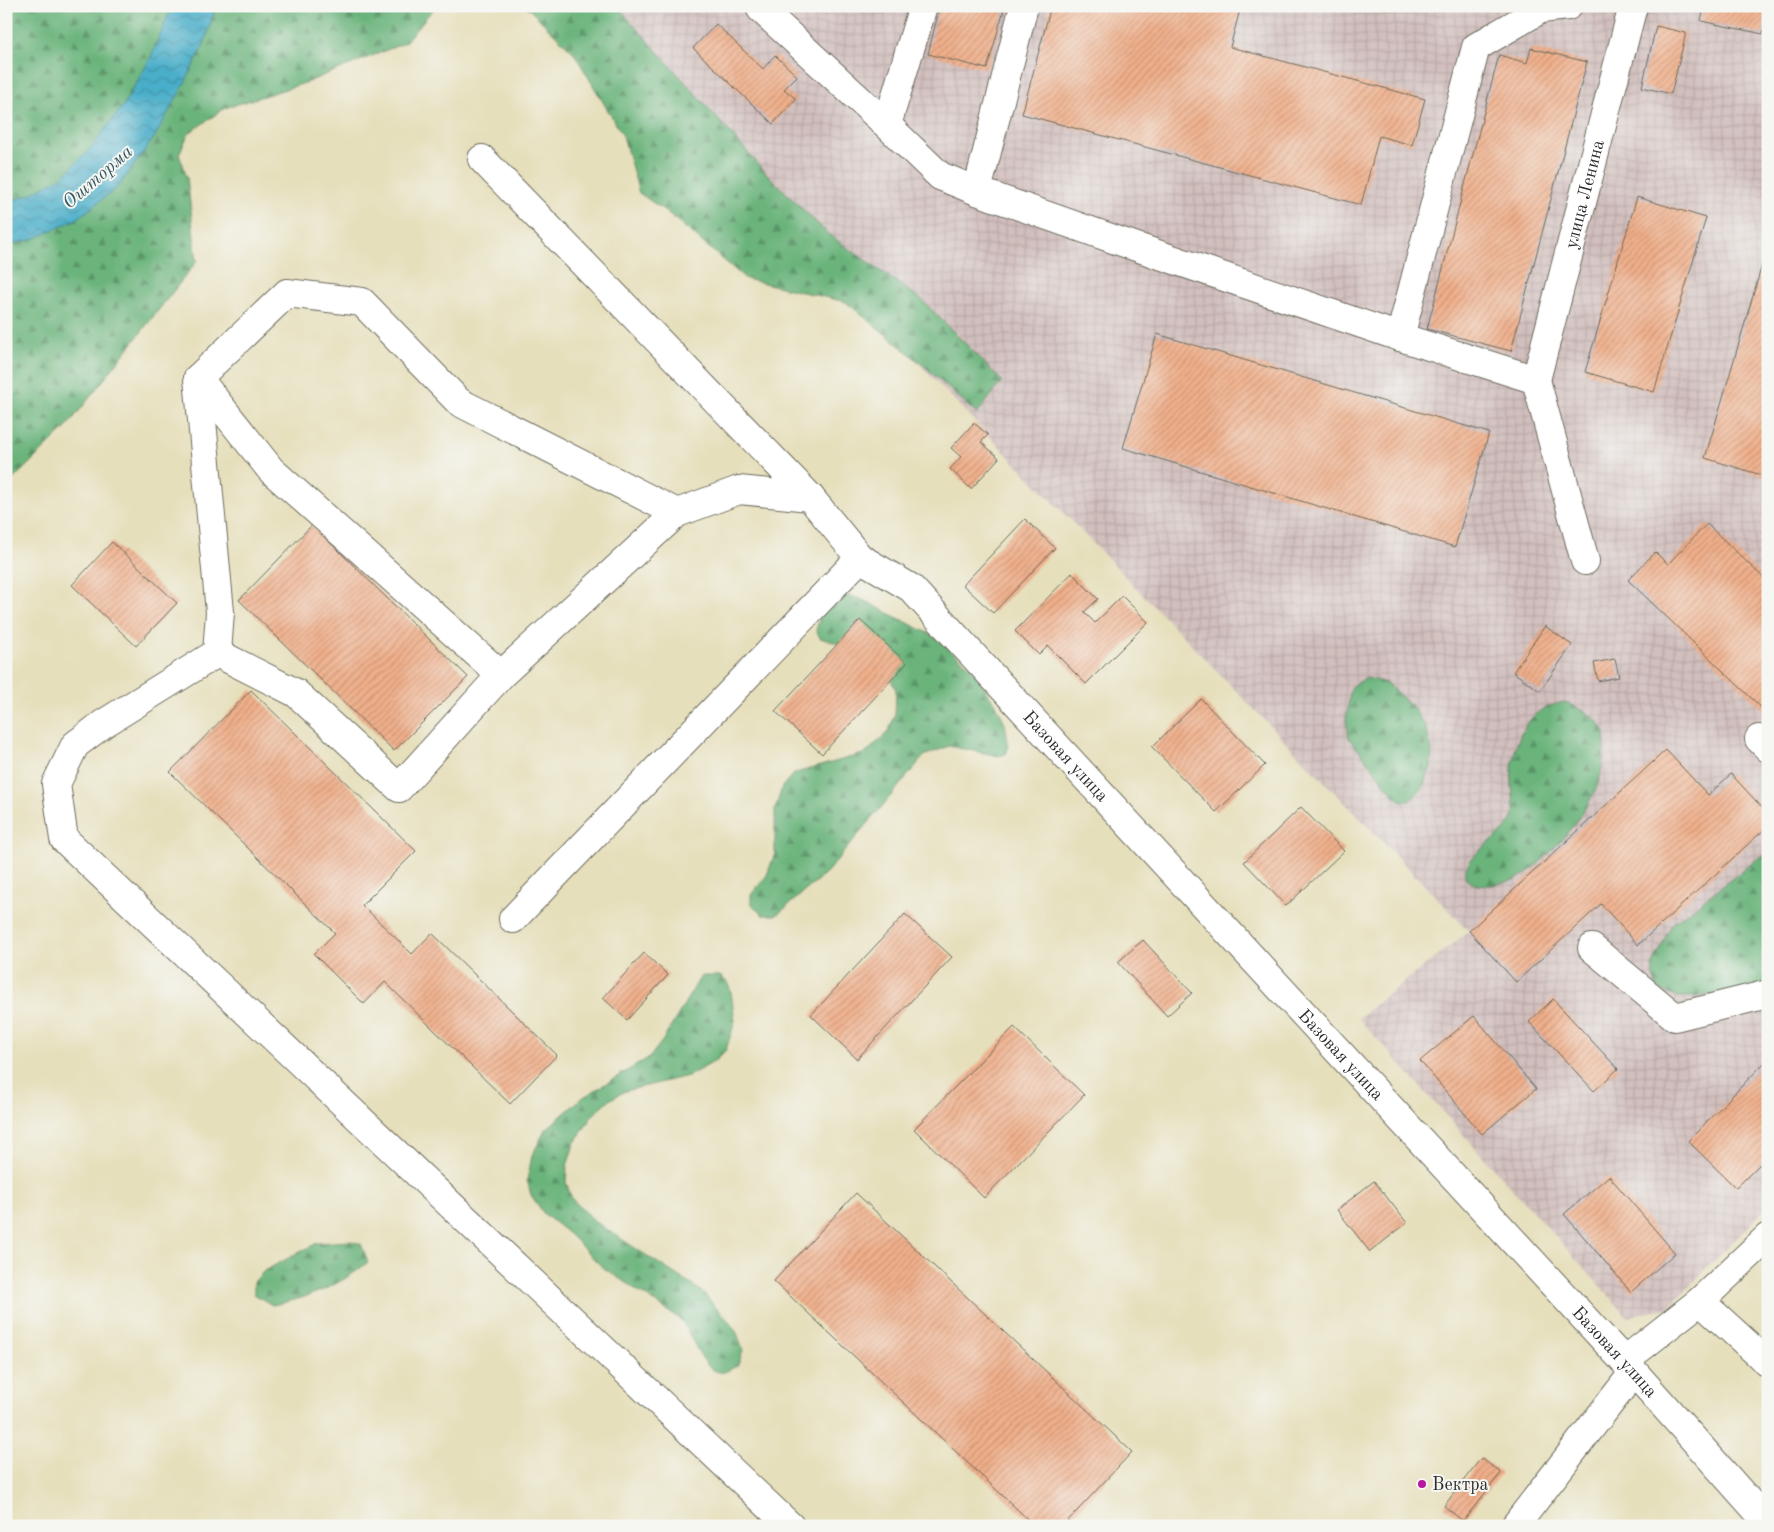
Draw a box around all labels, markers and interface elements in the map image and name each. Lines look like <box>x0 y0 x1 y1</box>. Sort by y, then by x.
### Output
street label: улица Ленина <box>1562 138 1608 251</box>
water label: Ошторма <box>60 142 137 213</box>
street label: Базовая улица <box>1019 708 1111 806</box>
street label: Базовая улица <box>1294 1006 1387 1104</box>
street label: Базовая улица <box>1568 1303 1660 1401</box>
place label: Вектра <box>1432 1476 1489 1494</box>
marker: Вектра <box>1416 1478 1428 1490</box>

